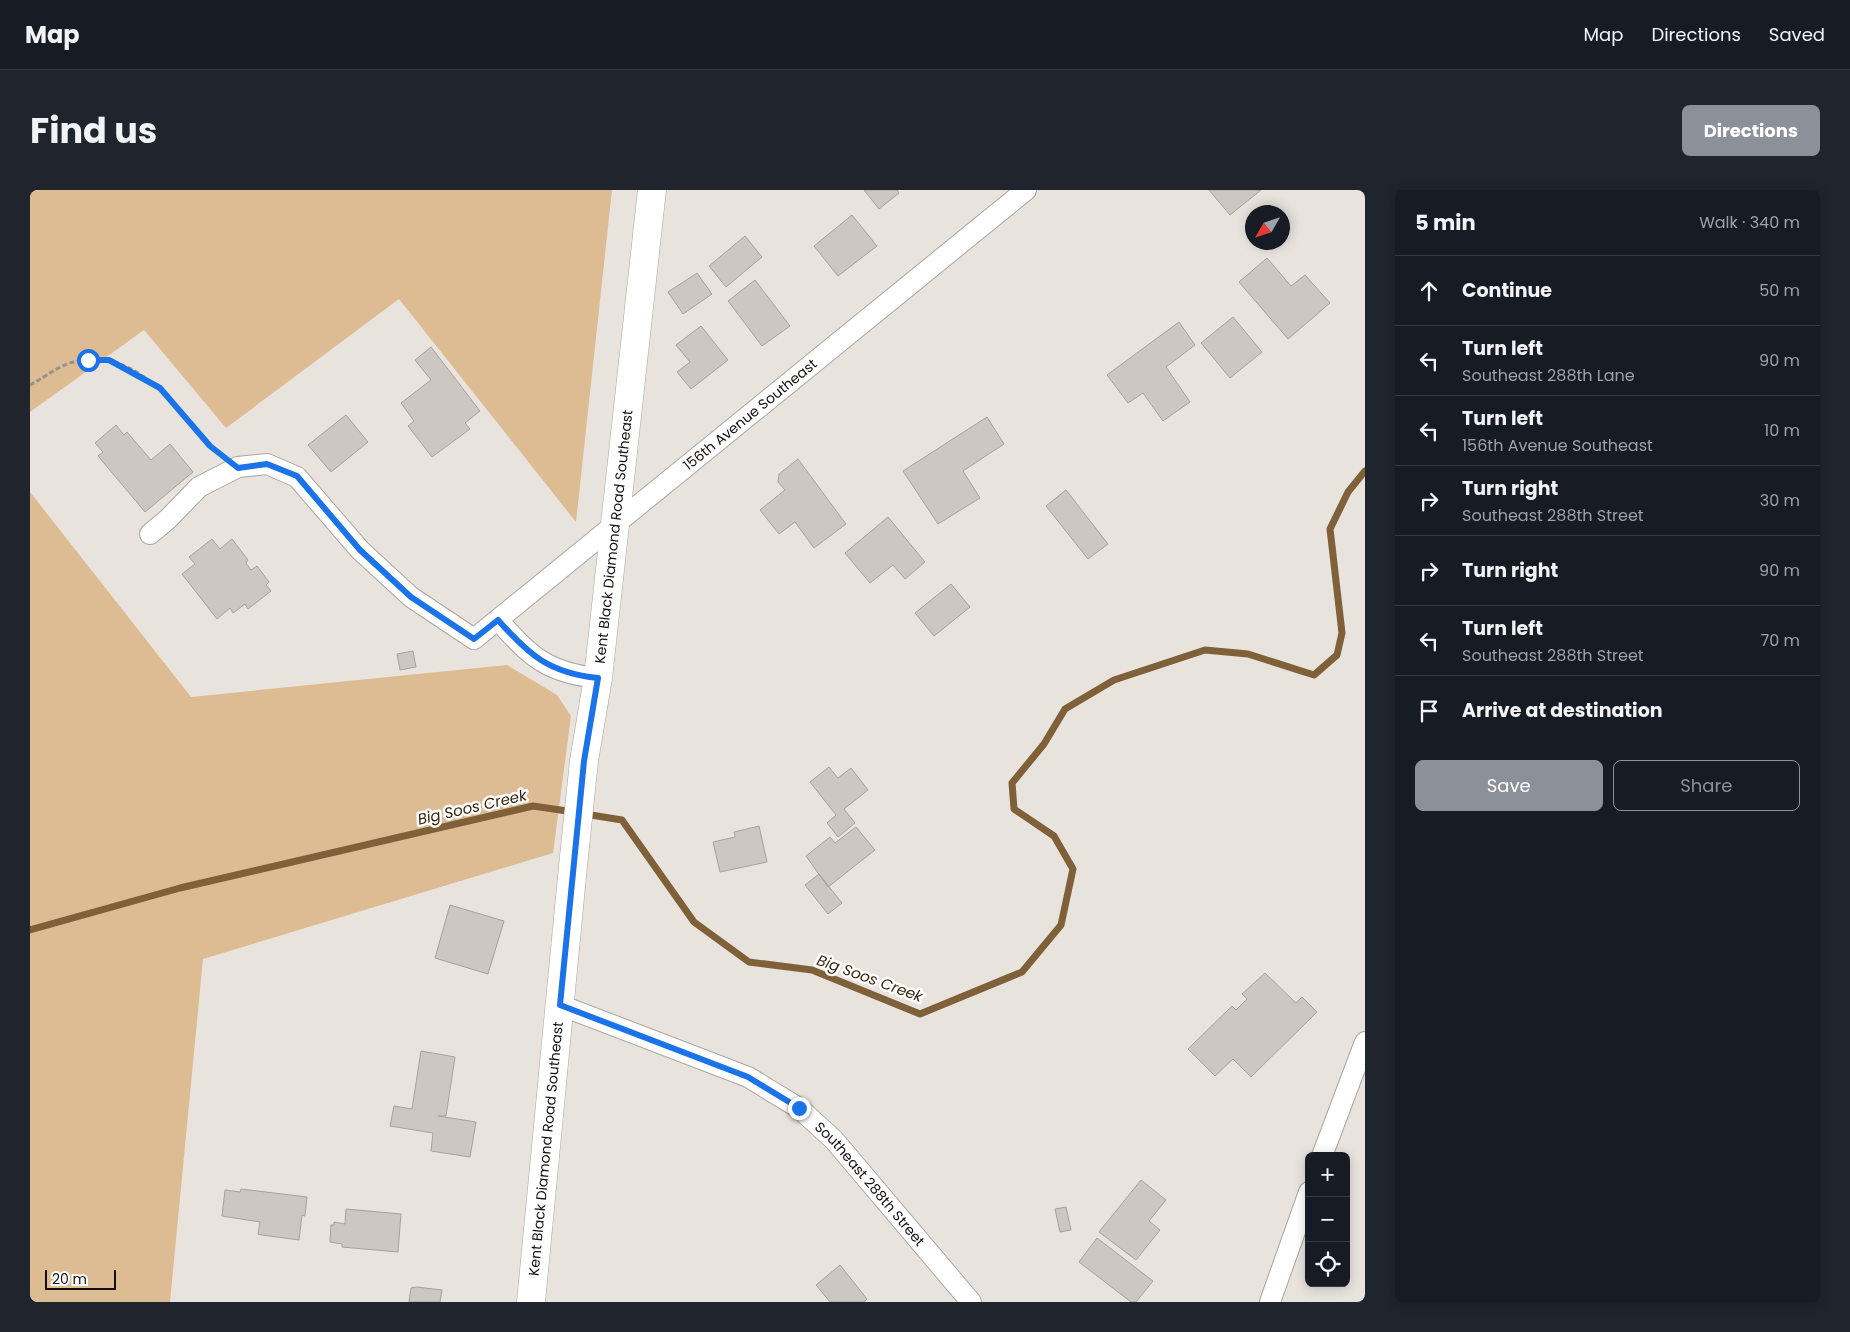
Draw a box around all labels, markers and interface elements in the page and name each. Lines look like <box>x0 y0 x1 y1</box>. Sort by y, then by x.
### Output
text: Map <box>25 18 80 51</box>
text: Map <box>1584 22 1623 47</box>
text: Directions <box>1651 22 1741 47</box>
text: Saved <box>1769 22 1825 47</box>
button: Directions <box>1682 105 1820 156</box>
text: Find us <box>30 106 157 155</box>
north arrow <box>1245 205 1290 250</box>
text: 5 min <box>1415 208 1476 237</box>
text: Walk · 340 m <box>1699 211 1800 234</box>
icon: ahead <box>1415 277 1443 305</box>
text: Continue <box>1462 277 1552 304</box>
text: 50 m <box>1759 279 1800 302</box>
text: Turn left <box>1462 335 1543 362</box>
icon: left <box>1415 347 1443 375</box>
route start <box>77 349 100 372</box>
text: 90 m <box>1759 349 1800 372</box>
street label: 156th Avenue Southeast <box>679 354 821 475</box>
text: Southeast 288th Lane <box>1462 364 1635 387</box>
text: Turn left <box>1462 405 1543 432</box>
street label: Kent Black Diamond Road Southeast <box>590 409 638 665</box>
icon: left <box>1415 417 1443 445</box>
text: 10 m <box>1764 419 1800 442</box>
text: 156th Avenue Southeast <box>1462 434 1653 457</box>
text: Turn right <box>1462 475 1558 502</box>
icon: right <box>1415 487 1443 515</box>
text: 30 m <box>1760 489 1800 512</box>
text: Southeast 288th Street <box>1462 504 1644 527</box>
icon: right <box>1415 557 1443 585</box>
text: Turn right <box>1462 557 1558 584</box>
text: 90 m <box>1759 559 1800 582</box>
text: Turn left <box>1462 615 1543 642</box>
icon: left <box>1415 627 1443 655</box>
text: 70 m <box>1760 629 1800 652</box>
text: Southeast 288th Street <box>1462 644 1644 667</box>
icon: arrive <box>1415 697 1443 725</box>
text: Arrive at destination <box>1462 697 1663 724</box>
button: Save <box>1415 760 1603 811</box>
button: Share <box>1613 760 1800 811</box>
water label: Big Soos Creek <box>415 784 530 830</box>
water label: Big Soos Creek <box>814 949 927 1007</box>
street label: Kent Black Diamond Road Southeast <box>524 1021 568 1277</box>
route end <box>788 1097 811 1120</box>
street label: Southeast 288th Street <box>810 1117 930 1250</box>
map controls <box>1305 1152 1350 1287</box>
button: + <box>1305 1152 1350 1197</box>
button: − <box>1305 1197 1350 1242</box>
button: locate <box>1305 1242 1350 1287</box>
scale bar <box>45 1267 116 1290</box>
text: 20 m <box>52 1269 87 1289</box>

